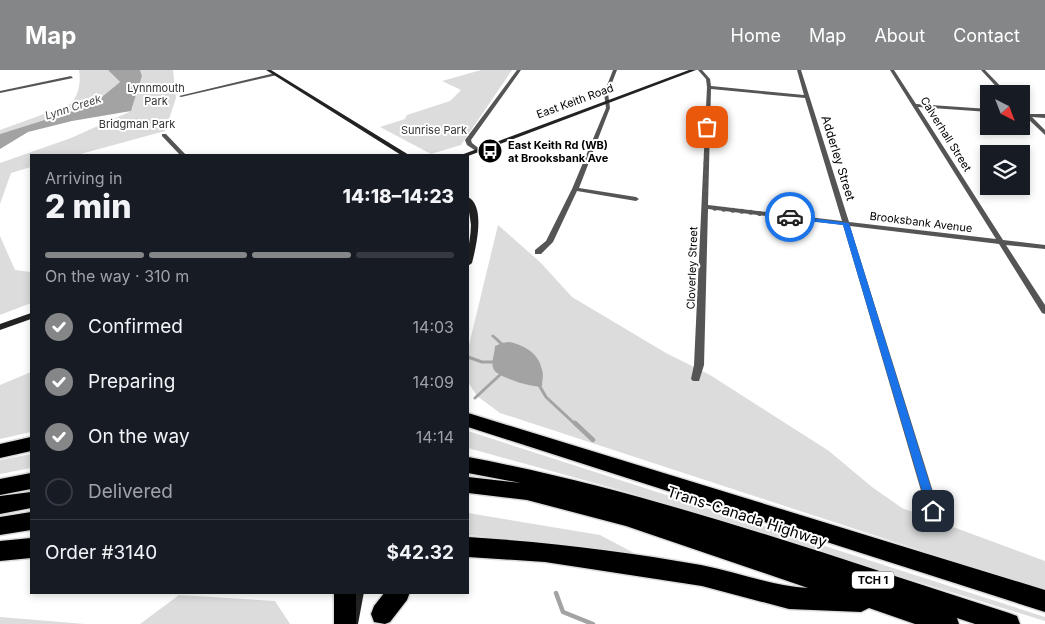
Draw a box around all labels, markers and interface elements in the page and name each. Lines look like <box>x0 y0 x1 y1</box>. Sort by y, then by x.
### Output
text: Map <box>25 21 76 50</box>
text: Home <box>731 25 781 46</box>
text: Map <box>809 25 846 46</box>
text: About <box>874 25 925 46</box>
text: Contact <box>953 25 1020 46</box>
park label: Lynnmouth Park <box>127 81 185 108</box>
street label: East Keith Road <box>535 81 615 121</box>
north arrow <box>980 85 1030 135</box>
map controls <box>980 85 1030 195</box>
water label: Lynn Creek <box>43 91 104 123</box>
street label: Calverhall Street <box>917 94 975 174</box>
pin <box>686 106 728 148</box>
icon: bag <box>693 113 721 141</box>
street label: Adderley Street <box>818 113 859 202</box>
park label: Bridgman Park <box>99 117 175 131</box>
park label: Sunrise Park <box>401 123 467 137</box>
bus stop icon: East Keith Rd (WB) at Brooksbank Ave <box>477 138 503 164</box>
place label: East Keith Rd (WB) at Brooksbank Ave <box>508 138 609 165</box>
button: layers <box>980 145 1030 195</box>
text: Arriving in <box>45 168 122 188</box>
text: 14:18–14:23 <box>343 185 454 208</box>
text: 2 min <box>45 187 131 226</box>
courier <box>765 192 815 242</box>
icon: car <box>776 203 804 231</box>
street label: Brooksbank Avenue <box>869 209 973 235</box>
street label: Cloverley Street <box>684 226 700 310</box>
text: On the way · 310 m <box>45 266 189 286</box>
icon: check <box>45 313 73 341</box>
text: Confirmed <box>88 315 183 338</box>
text: 14:03 <box>413 317 454 337</box>
icon: check <box>45 368 73 396</box>
text: Preparing <box>88 370 175 393</box>
text: 14:09 <box>413 372 454 392</box>
icon: check <box>45 423 73 451</box>
text: On the way <box>88 425 190 448</box>
text: 14:14 <box>416 427 454 447</box>
text: Delivered <box>88 480 173 503</box>
street label: Trans-Canada Highway <box>665 482 830 552</box>
pin <box>912 490 954 532</box>
icon: home <box>919 497 947 525</box>
text: Order #3140 <box>45 541 157 564</box>
text: $42.32 <box>387 541 454 564</box>
road number: TCH 1 <box>852 572 894 588</box>

